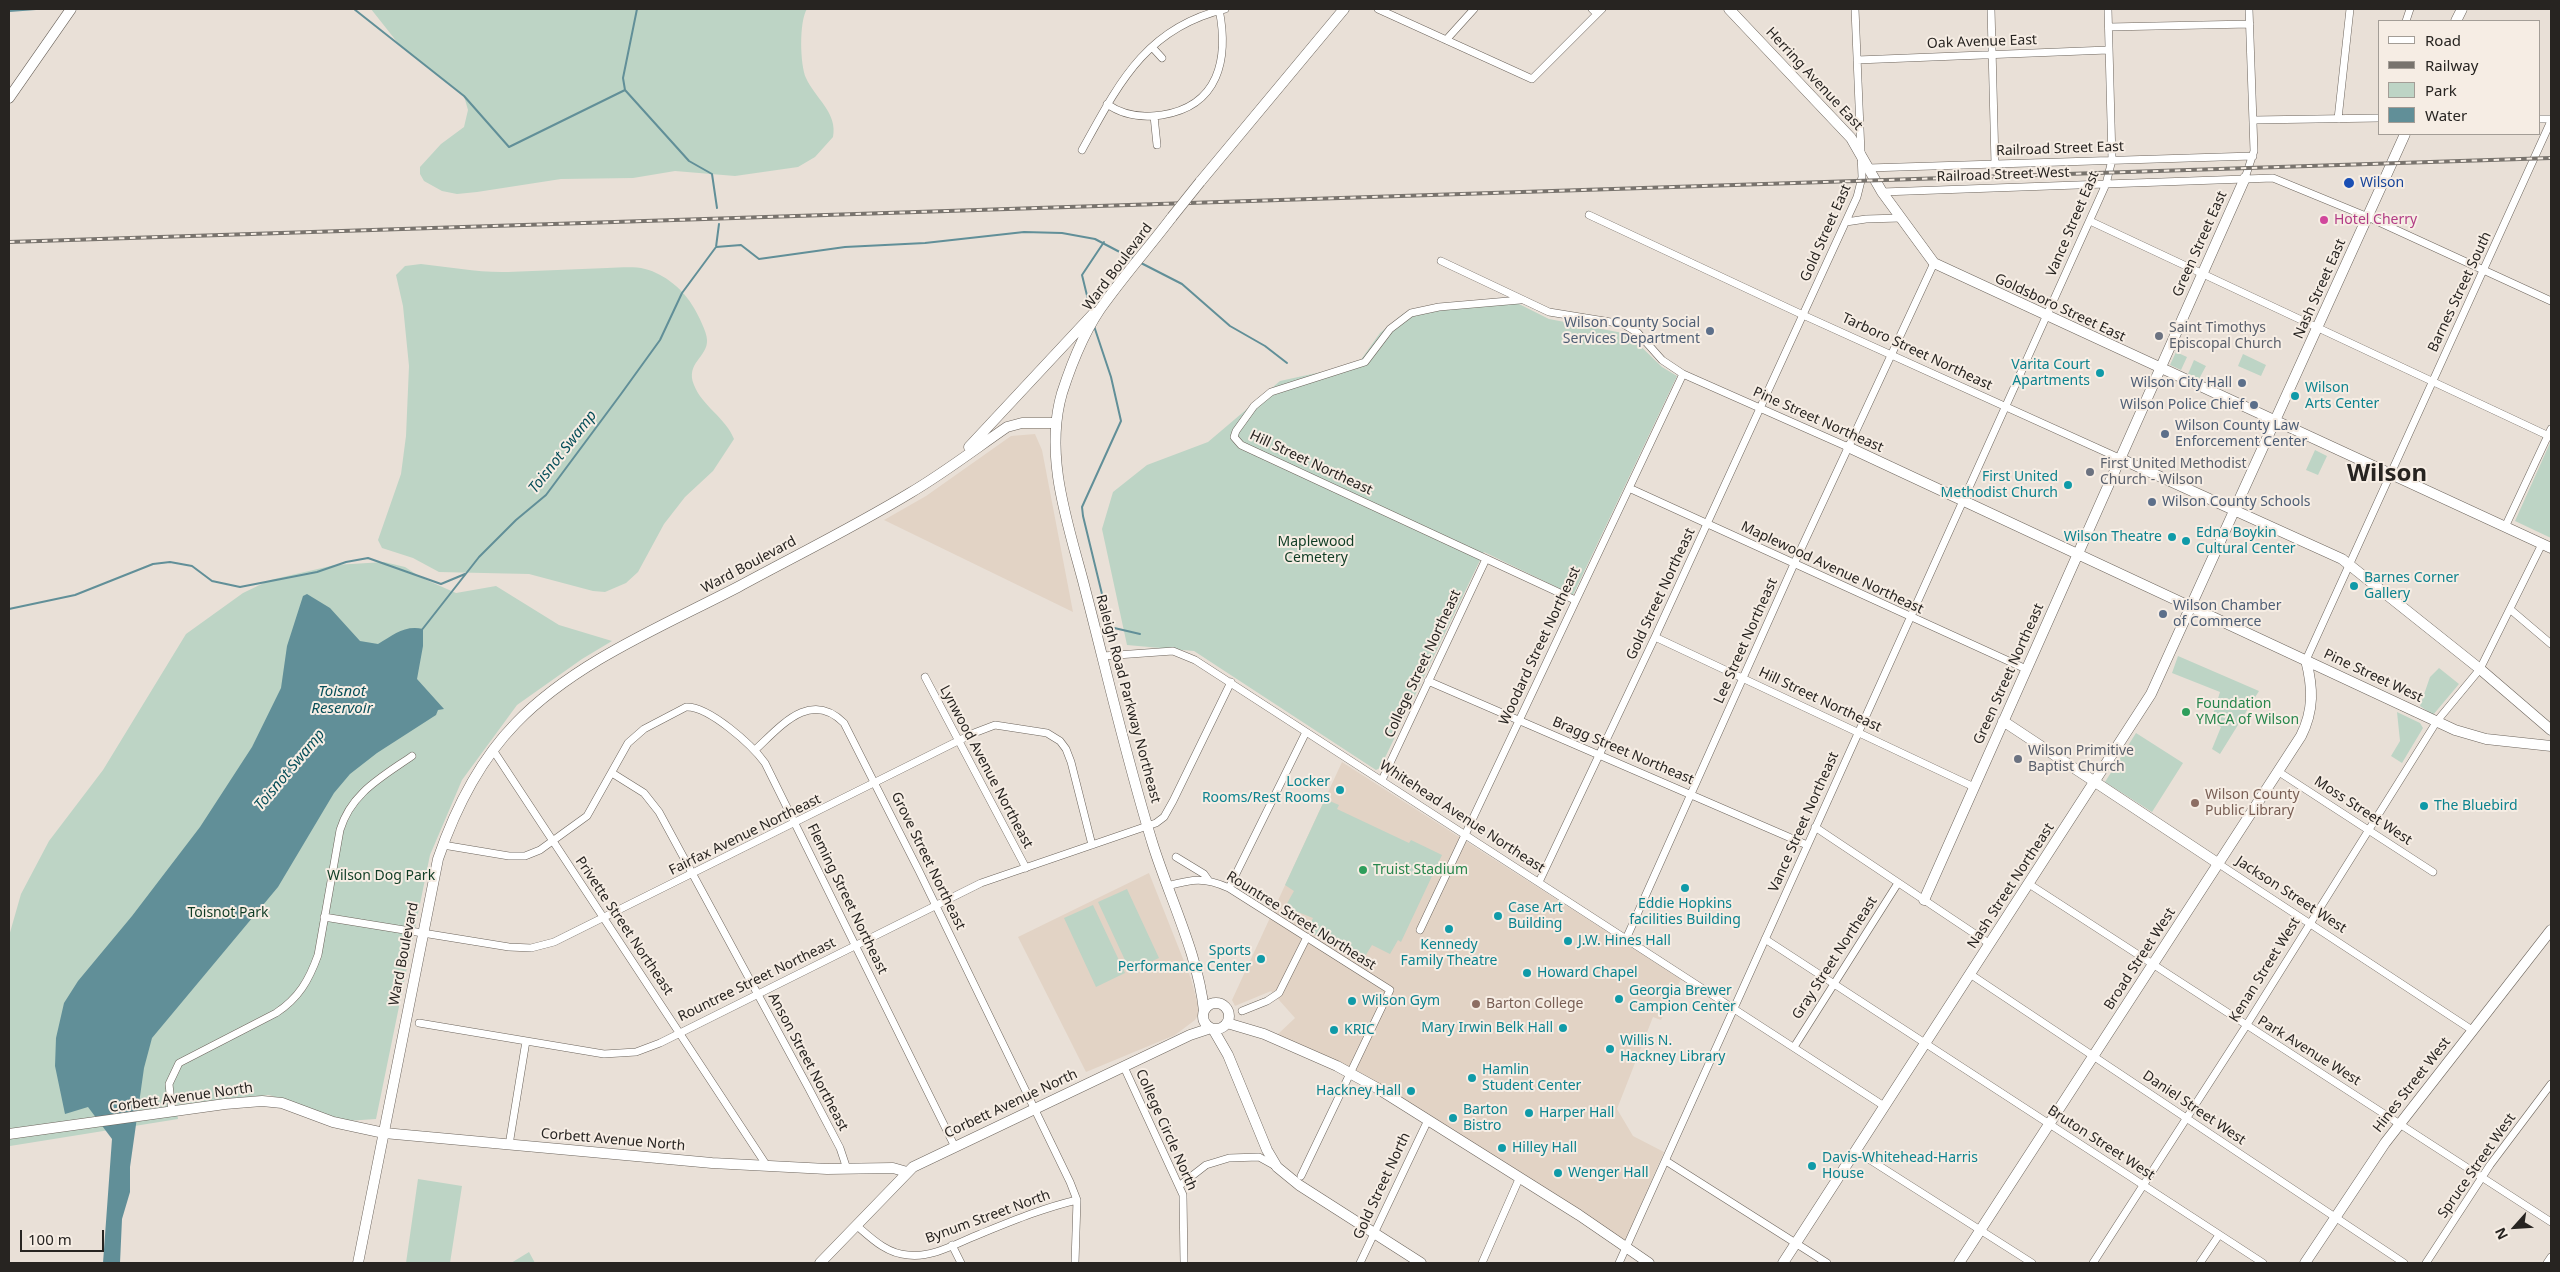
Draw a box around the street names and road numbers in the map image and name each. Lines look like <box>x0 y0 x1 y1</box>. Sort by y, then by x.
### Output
street label: Herring Avenue East <box>1762 24 1866 134</box>
street label: Oak Avenue East <box>1927 32 2037 52</box>
street label: Railroad Street East <box>1996 138 2124 160</box>
street label: Railroad Street West <box>1936 164 2070 186</box>
street label: Vance Street East <box>2043 169 2103 279</box>
street label: Gold Street East <box>1797 182 1855 284</box>
street label: Green Street East <box>2169 189 2231 299</box>
street label: Ward Boulevard <box>1080 220 1156 314</box>
street label: Barnes Street South <box>2425 229 2495 355</box>
street label: Nash Street East <box>2290 236 2350 342</box>
street label: Goldsboro Street East <box>1992 270 2128 346</box>
street label: Tarboro Street Northeast <box>1839 310 1995 394</box>
street label: Pine Street Northeast <box>1750 384 1886 456</box>
street label: Hill Street Northeast <box>1247 427 1375 499</box>
street label: Maplewood Avenue Northeast <box>1738 518 1926 618</box>
street label: Gold Street Northeast <box>1623 525 1699 663</box>
street label: Ward Boulevard <box>699 533 799 597</box>
street label: Woodard Street Northeast <box>1496 564 1584 728</box>
street label: Lee Street Northeast <box>1711 576 1781 706</box>
street label: College Street Northeast <box>1381 587 1465 741</box>
street label: Raleigh Road Parkway Northeast <box>1092 593 1164 805</box>
street label: Green Street Northeast <box>1970 601 2048 747</box>
street label: Pine Street West <box>2321 646 2425 706</box>
street label: Hill Street Northeast <box>1756 664 1884 736</box>
street label: Lynwood Avenue Northeast <box>936 683 1036 851</box>
street label: Bragg Street Northeast <box>1550 714 1696 788</box>
street label: Vance Street Northeast <box>1765 749 1843 895</box>
street label: Whitehead Avenue Northeast <box>1376 757 1548 877</box>
street label: Moss Street West <box>2311 773 2415 849</box>
street label: Grove Street Northeast <box>887 789 969 933</box>
street label: Fairfax Avenue Northeast <box>666 791 824 879</box>
street label: Nash Street Northeast <box>1964 820 2058 952</box>
street label: Fleming Street Northeast <box>803 821 891 977</box>
street label: Jackson Street West <box>2233 853 2349 937</box>
street label: Privette Street Northeast <box>571 854 677 998</box>
street label: Rountree Street Northeast <box>1223 868 1379 974</box>
street label: Gray Street Northeast <box>1789 893 1881 1023</box>
street label: Ward Boulevard <box>386 901 422 1007</box>
street label: Broad Street West <box>2101 905 2179 1013</box>
street label: Kenan Street West <box>2226 914 2304 1026</box>
street label: Rountree Street Northeast <box>675 934 839 1026</box>
street label: Anson Street Northeast <box>764 990 852 1134</box>
street label: Park Avenue West <box>2254 1013 2364 1089</box>
street label: Hines Street West <box>2370 1034 2454 1136</box>
street label: Corbett Avenue North <box>942 1066 1080 1142</box>
street label: College Circle North <box>1132 1067 1200 1193</box>
street label: Daniel Street West <box>2139 1067 2249 1149</box>
street label: Corbett Avenue North <box>108 1080 254 1116</box>
street label: Bruton Street West <box>2044 1102 2158 1184</box>
street label: Spruce Street West <box>2435 1110 2519 1222</box>
street label: Corbett Avenue North <box>540 1125 686 1155</box>
street label: Gold Street North <box>1350 1130 1414 1242</box>
street label: Bynum Street North <box>923 1187 1053 1247</box>

